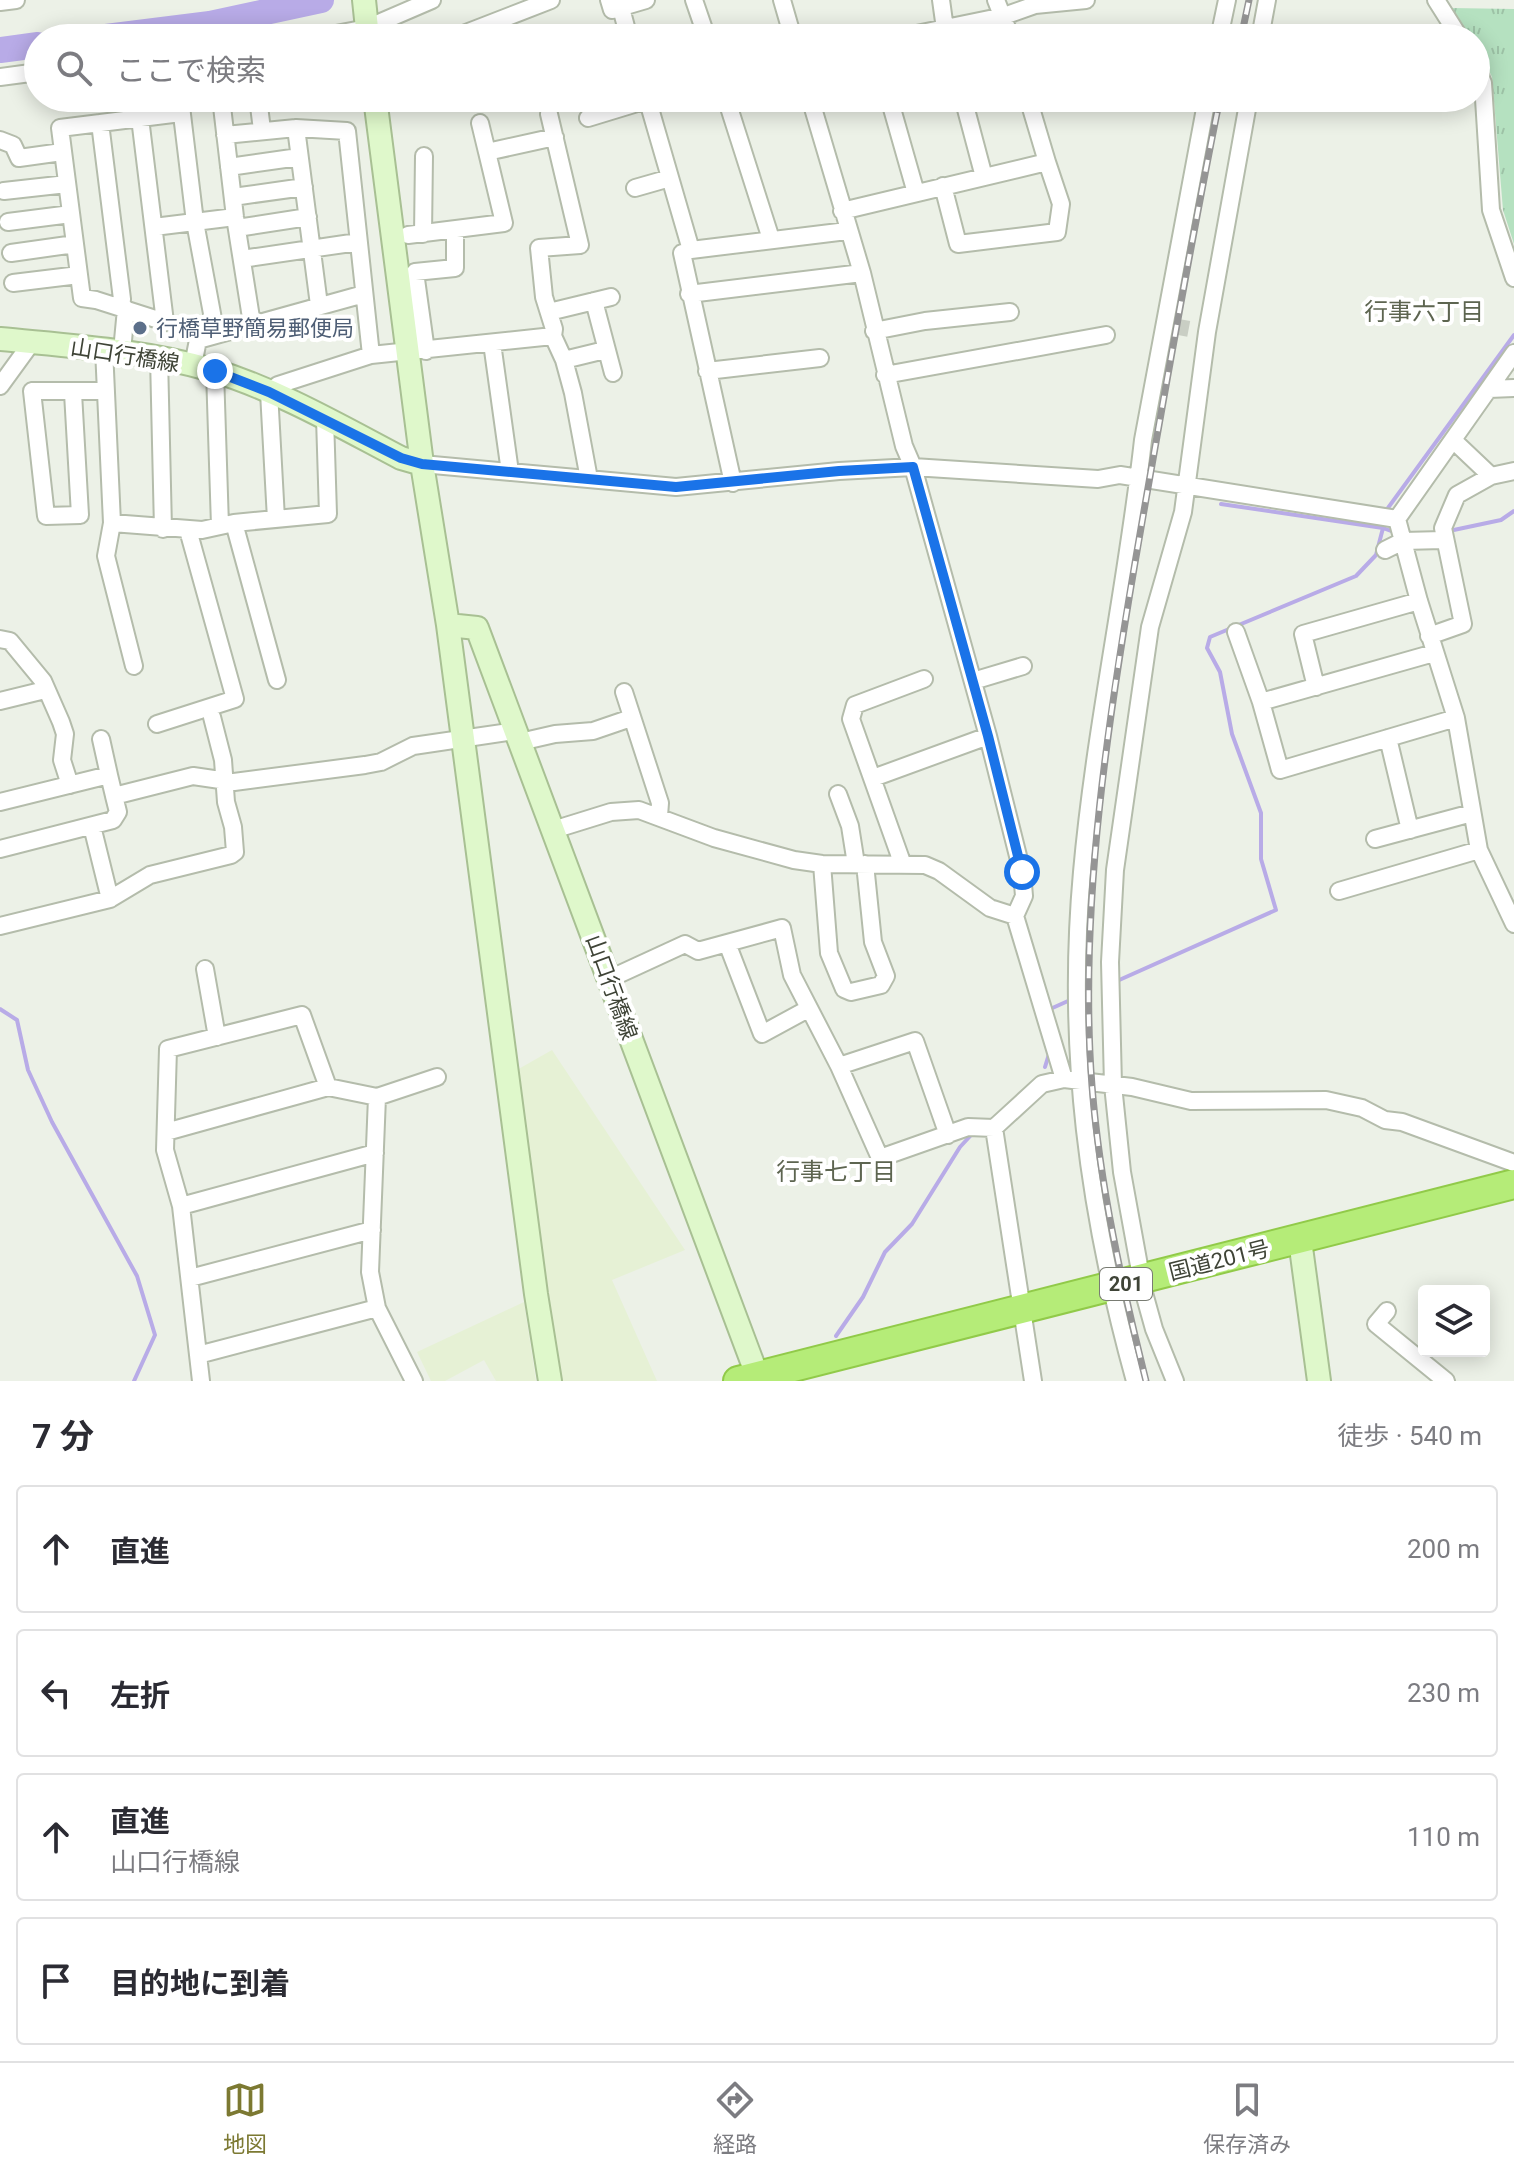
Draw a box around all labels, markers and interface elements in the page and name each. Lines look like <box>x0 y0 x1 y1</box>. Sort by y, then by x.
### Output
search box <box>24 24 1490 112</box>
icon: search <box>52 46 96 90</box>
text: ここで検索 <box>116 53 266 88</box>
district label: 行事六丁目 <box>1364 298 1484 326</box>
place label: 行橋草野簡易郵便局 <box>156 316 354 341</box>
marker: 行橋草野簡易郵便局 <box>131 319 149 337</box>
street label: 山口行橋線 <box>69 335 181 376</box>
route end <box>197 353 233 389</box>
route start <box>1004 854 1040 890</box>
street label: 山口行橋線 <box>581 931 642 1043</box>
district label: 行事七丁目 <box>776 1158 896 1186</box>
street label: 国道201号 <box>1166 1236 1272 1285</box>
road number: 201 <box>1100 1268 1152 1300</box>
map controls <box>1418 1285 1490 1357</box>
button: layers <box>1418 1285 1490 1357</box>
text: 7 分 <box>32 1416 94 1456</box>
text: 徒歩 · 540 m <box>1337 1421 1482 1451</box>
icon: ahead <box>34 1527 78 1571</box>
text: 直進 <box>110 1534 170 1569</box>
text: 200 m <box>1407 1534 1480 1564</box>
icon: left <box>34 1671 78 1715</box>
text: 左折 <box>110 1678 170 1713</box>
text: 230 m <box>1407 1678 1480 1708</box>
text: 直進 <box>110 1804 170 1839</box>
icon: ahead <box>34 1815 78 1859</box>
text: 110 m <box>1407 1822 1480 1852</box>
text: 山口行橋線 <box>110 1847 240 1877</box>
icon: arrive <box>34 1959 78 2003</box>
text: 目的地に到着 <box>110 1966 290 2001</box>
tab: 地図 <box>223 2078 267 2158</box>
tab: 経路 <box>713 2078 757 2158</box>
tab: 保存済み <box>1203 2078 1291 2158</box>

